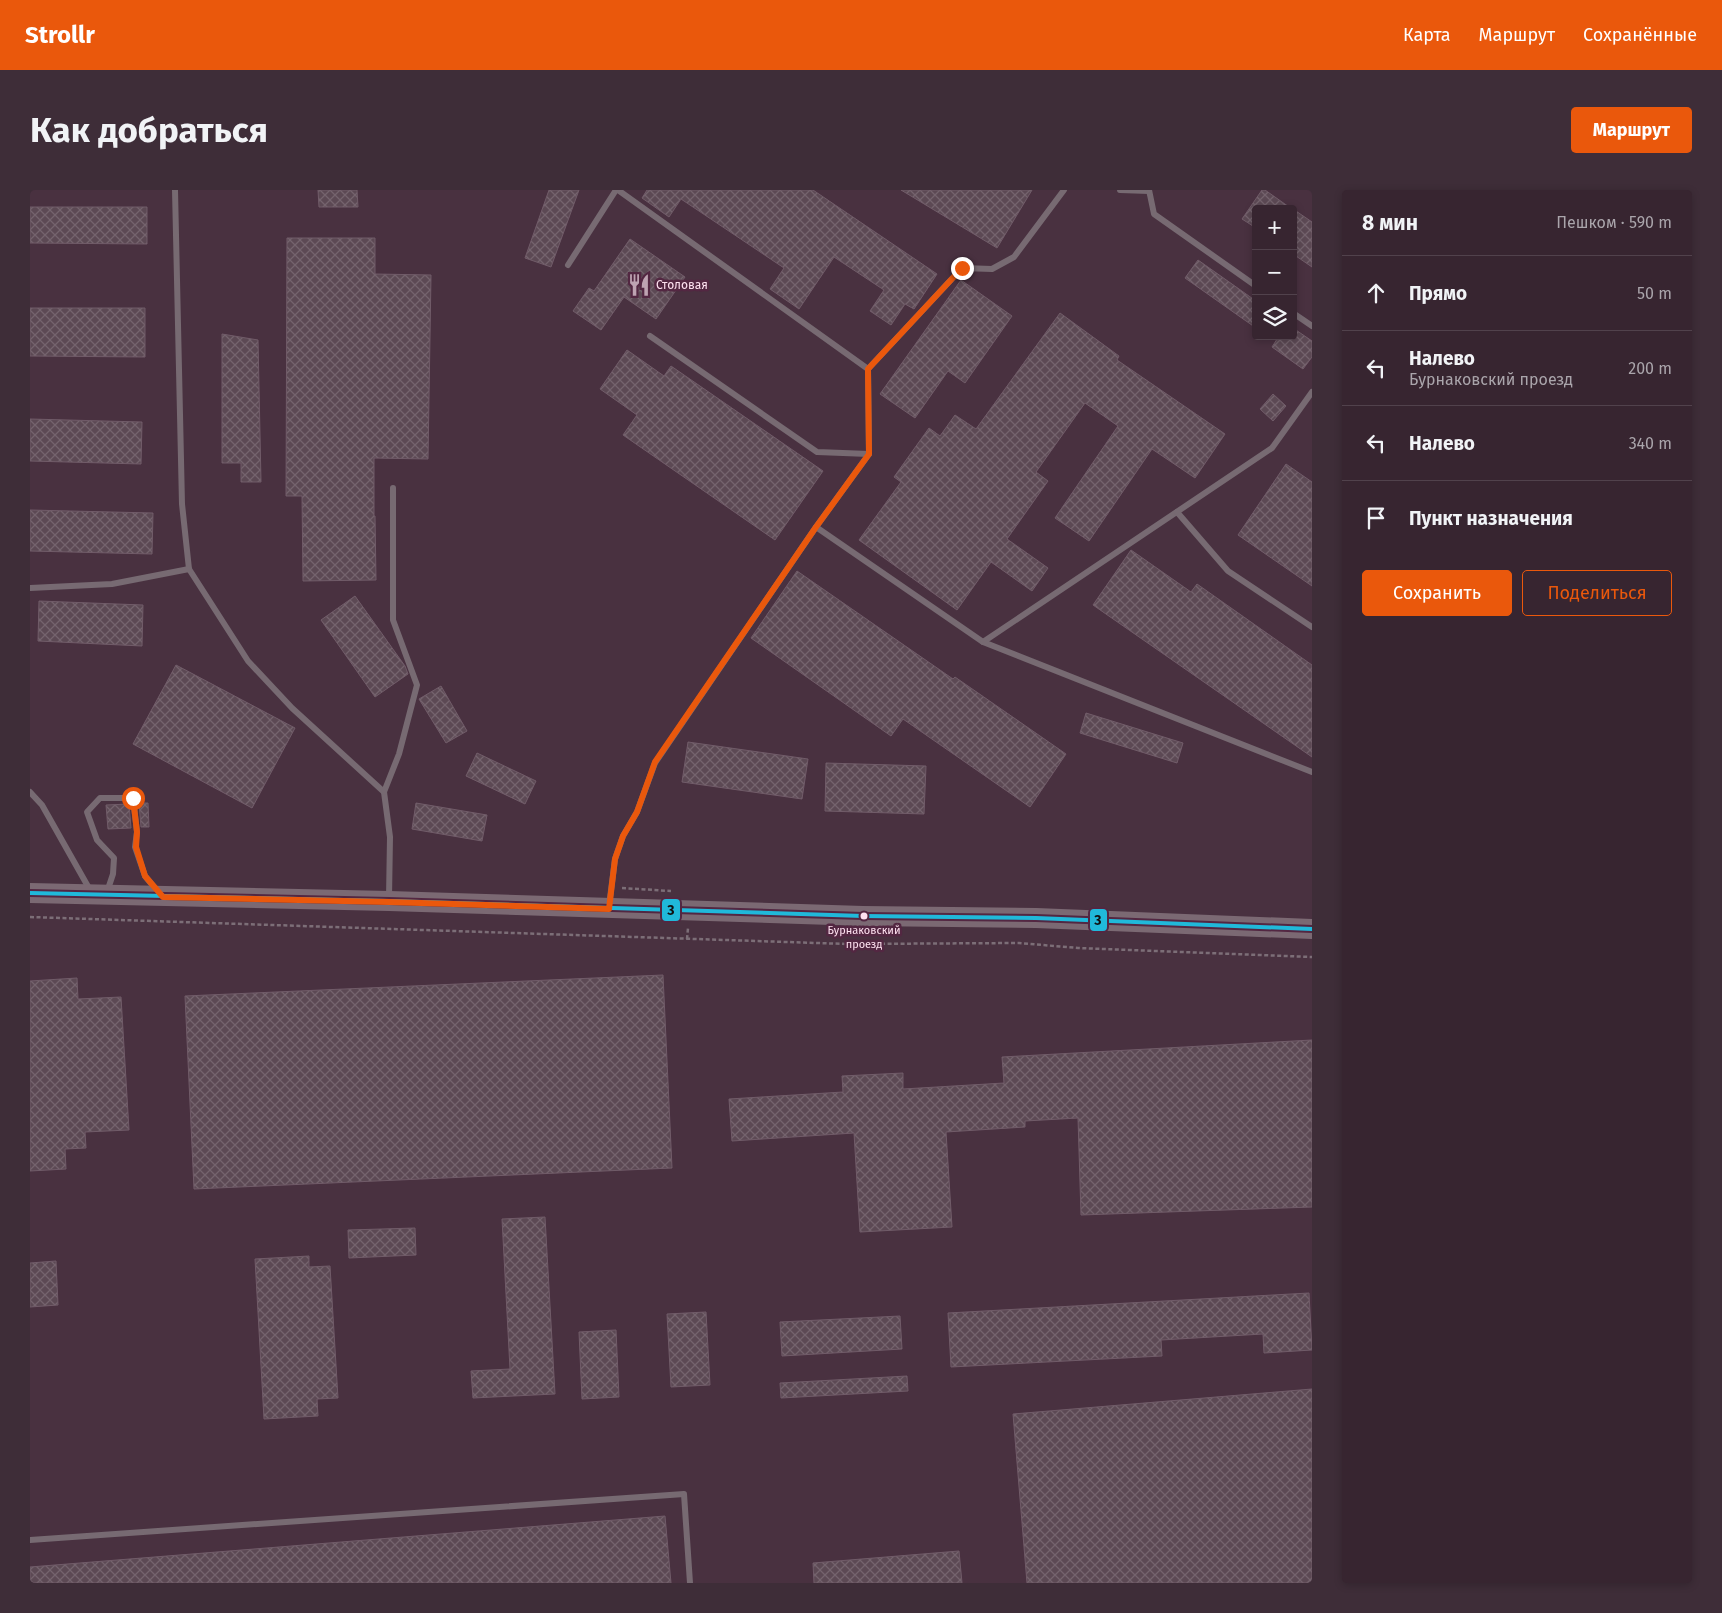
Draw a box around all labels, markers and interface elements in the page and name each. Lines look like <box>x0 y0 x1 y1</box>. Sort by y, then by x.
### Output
text: Strollr <box>25 21 95 49</box>
text: Карта <box>1403 24 1451 46</box>
text: Маршрут <box>1479 24 1555 46</box>
text: Сохранённые <box>1583 24 1697 46</box>
button: Маршрут <box>1571 107 1692 153</box>
text: Как добраться <box>30 109 268 151</box>
map controls <box>1252 205 1297 340</box>
button: + <box>1252 205 1297 250</box>
text: 8 мин <box>1362 210 1418 236</box>
text: Пешком · 590 m <box>1556 213 1672 232</box>
button: − <box>1252 250 1297 295</box>
route end <box>951 257 974 280</box>
restaurant icon: Столовая <box>626 272 652 298</box>
place label: Столовая <box>656 278 708 292</box>
icon: ahead <box>1362 279 1390 307</box>
text: Прямо <box>1409 282 1467 305</box>
text: 50 m <box>1637 284 1672 303</box>
button: layers <box>1252 295 1297 340</box>
text: Налево <box>1409 347 1475 370</box>
icon: left <box>1362 354 1390 382</box>
text: 200 m <box>1628 359 1672 378</box>
text: Бурнаковский проезд <box>1409 370 1573 389</box>
icon: left <box>1362 429 1390 457</box>
text: Налево <box>1409 432 1475 455</box>
text: 340 m <box>1629 434 1672 453</box>
icon: arrive <box>1362 504 1390 532</box>
text: Пункт назначения <box>1409 507 1573 530</box>
button: Сохранить <box>1362 570 1512 616</box>
button: Поделиться <box>1522 570 1672 616</box>
route start <box>122 787 145 810</box>
line badge: 3 <box>661 898 681 922</box>
text: 3 <box>666 902 675 919</box>
line badge: 3 <box>1089 908 1108 932</box>
marker: Бурнаковский проезд <box>859 911 869 921</box>
text: 3 <box>1093 912 1102 929</box>
place label: Бурнаковский проезд <box>827 924 901 951</box>

